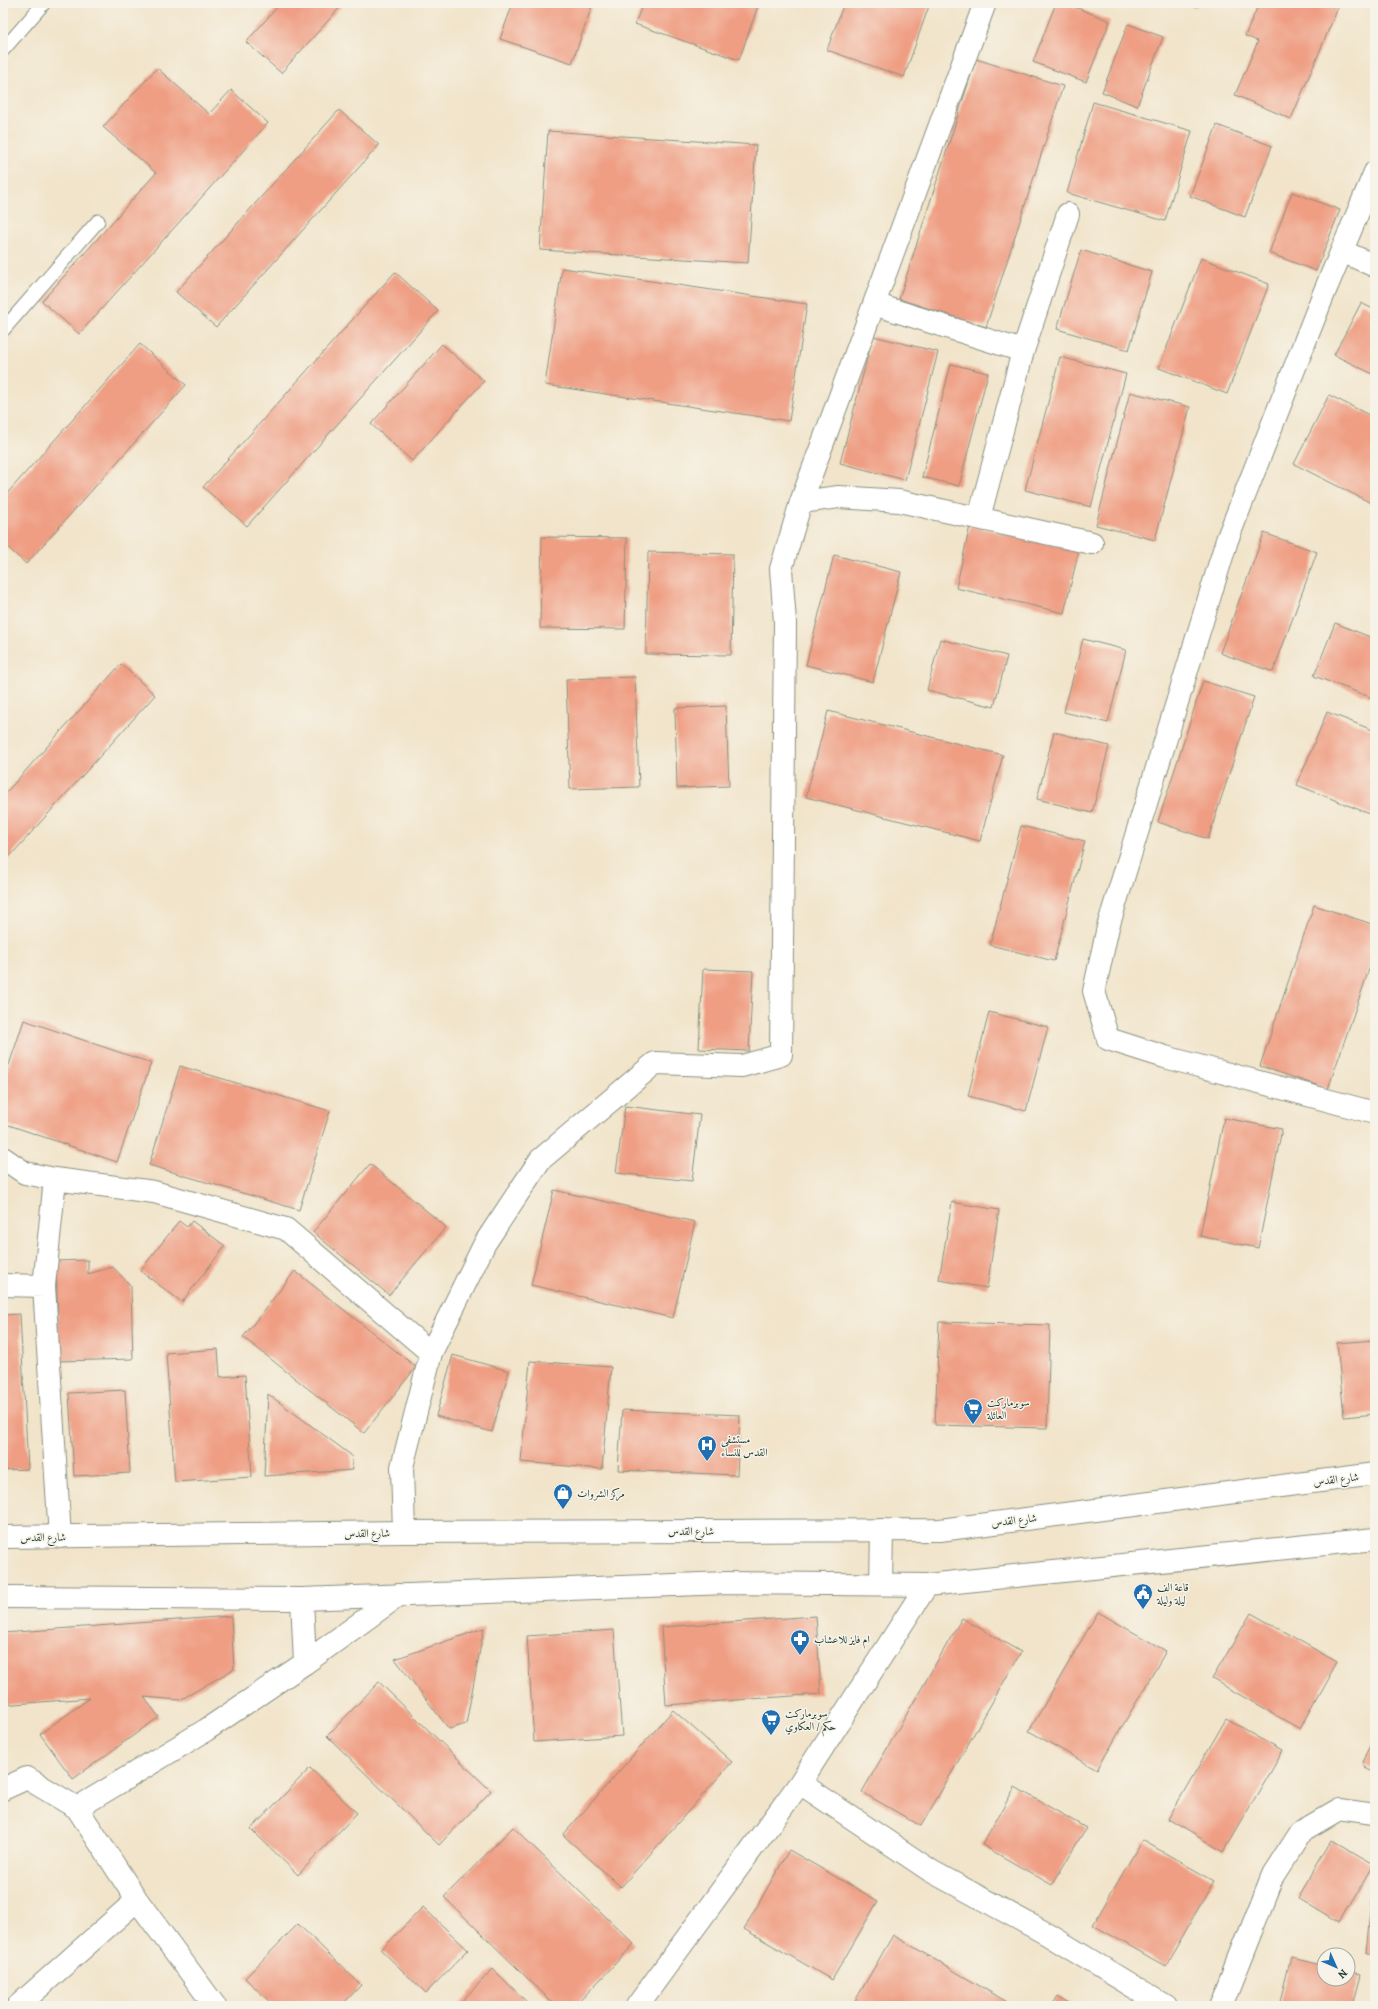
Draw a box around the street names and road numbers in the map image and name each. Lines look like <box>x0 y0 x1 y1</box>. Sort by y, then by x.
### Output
street label: شارع القدس <box>1312 1469 1360 1492</box>
street label: شارع القدس <box>990 1510 1038 1533</box>
street label: شارع القدس <box>668 1524 714 1541</box>
street label: شارع القدس <box>344 1526 390 1543</box>
street label: شارع القدس <box>20 1530 66 1547</box>

